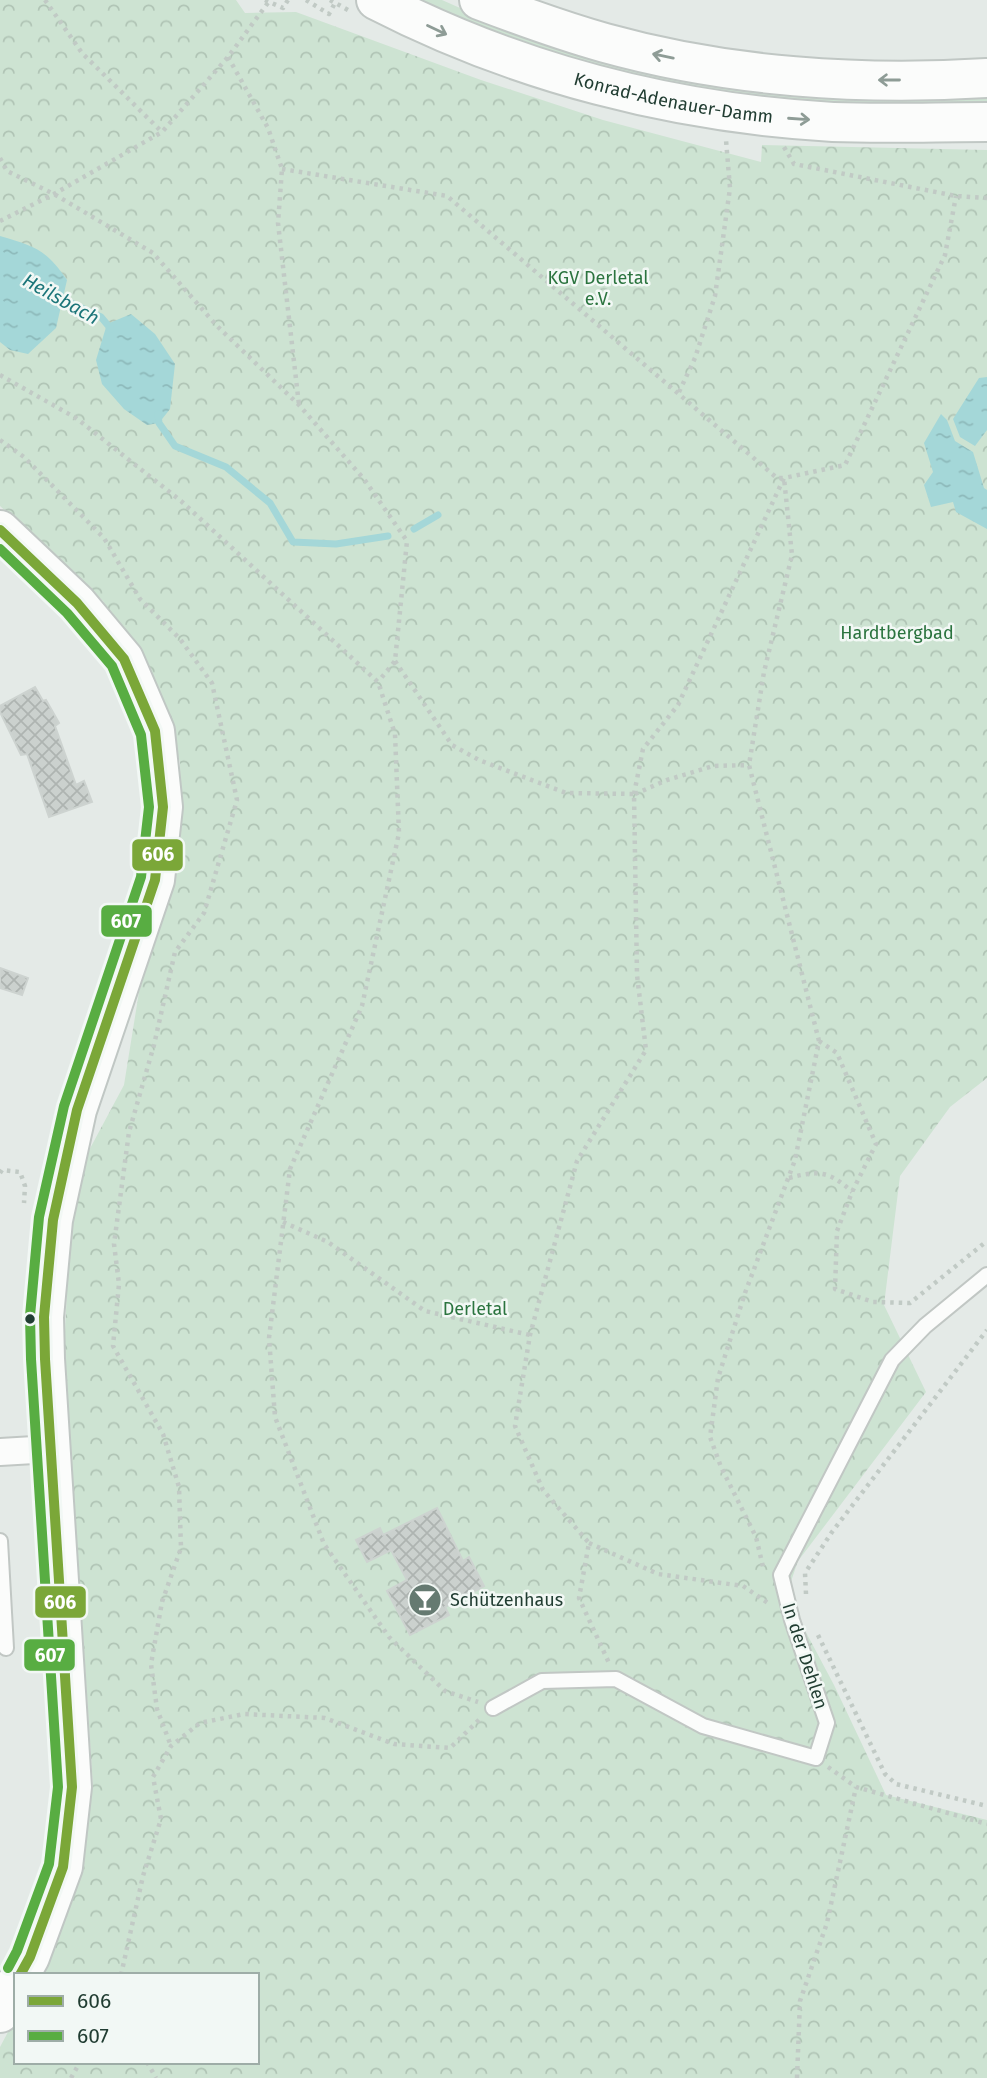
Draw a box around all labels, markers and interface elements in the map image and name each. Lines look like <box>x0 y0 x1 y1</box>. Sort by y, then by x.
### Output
one-way arrow <box>426 23 447 37</box>
one-way arrow <box>652 49 675 62</box>
street label: Konrad-Adenauer-Damm <box>571 68 774 128</box>
one-way arrow <box>877 73 900 87</box>
one-way arrow <box>787 113 810 126</box>
park label: KGV Derletal e.V. <box>547 267 649 310</box>
water label: Heilsbach <box>19 269 103 329</box>
park label: Hardtbergbad <box>840 622 954 644</box>
line badge: 606 <box>131 838 184 872</box>
text: 606 <box>142 843 175 866</box>
line badge: 607 <box>100 904 153 938</box>
text: 607 <box>111 910 141 933</box>
park label: Derletal <box>443 1298 507 1320</box>
unlabelled marker <box>23 1312 37 1326</box>
bar icon: Schützenhaus <box>406 1581 444 1619</box>
line badge: 606 <box>34 1585 87 1619</box>
place label: Schützenhaus <box>450 1589 563 1611</box>
text: 606 <box>44 1591 77 1614</box>
street label: In der Dehlen <box>777 1600 833 1712</box>
line badge: 607 <box>23 1638 76 1672</box>
text: 607 <box>35 1644 65 1667</box>
legend <box>14 1973 259 2064</box>
text: 606 <box>77 1988 111 2014</box>
text: 607 <box>77 2023 109 2049</box>

